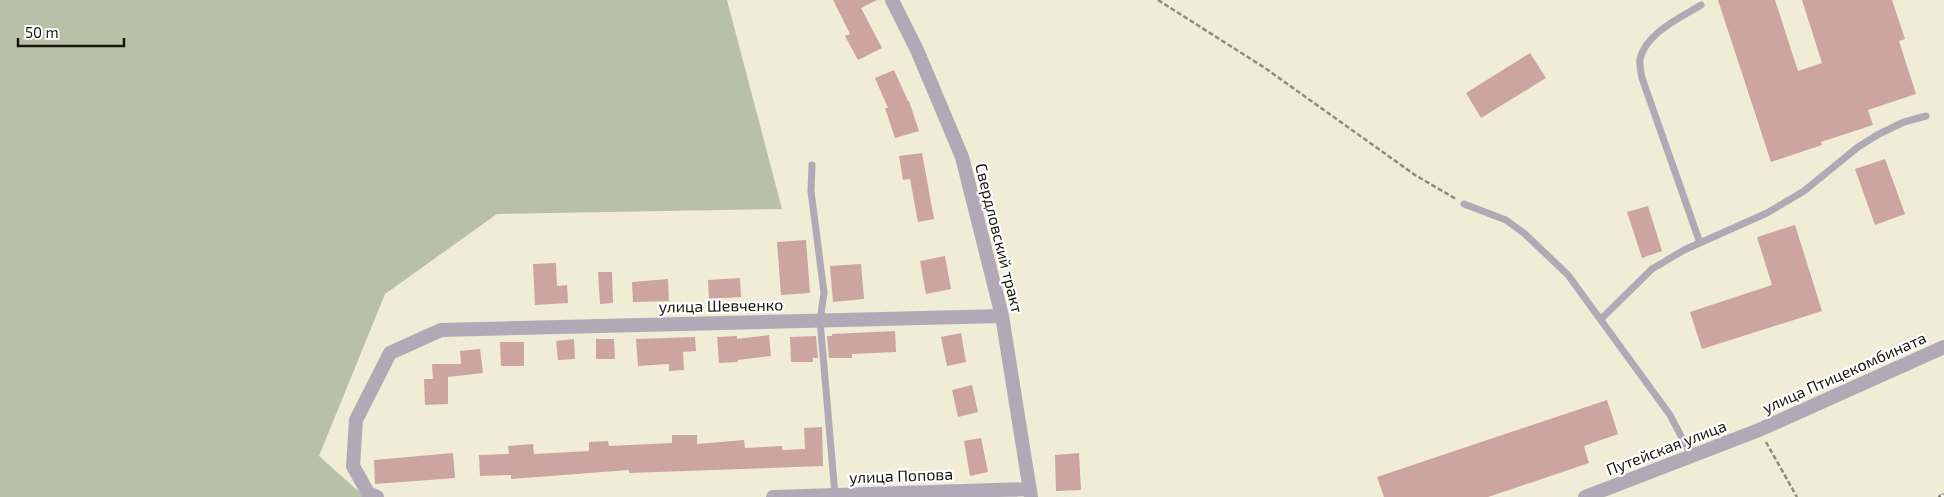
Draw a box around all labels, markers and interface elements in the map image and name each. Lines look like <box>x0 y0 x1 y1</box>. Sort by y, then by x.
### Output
scale bar <box>18 15 124 47</box>
text: 50 m <box>25 23 59 41</box>
street label: Свердловский тракт <box>972 161 1028 315</box>
street label: улица Шевченко <box>658 294 784 317</box>
street label: улица Птицекомбината <box>1759 327 1929 418</box>
street label: Путейская улица <box>1603 415 1729 480</box>
street label: улица Попова <box>849 464 953 487</box>

